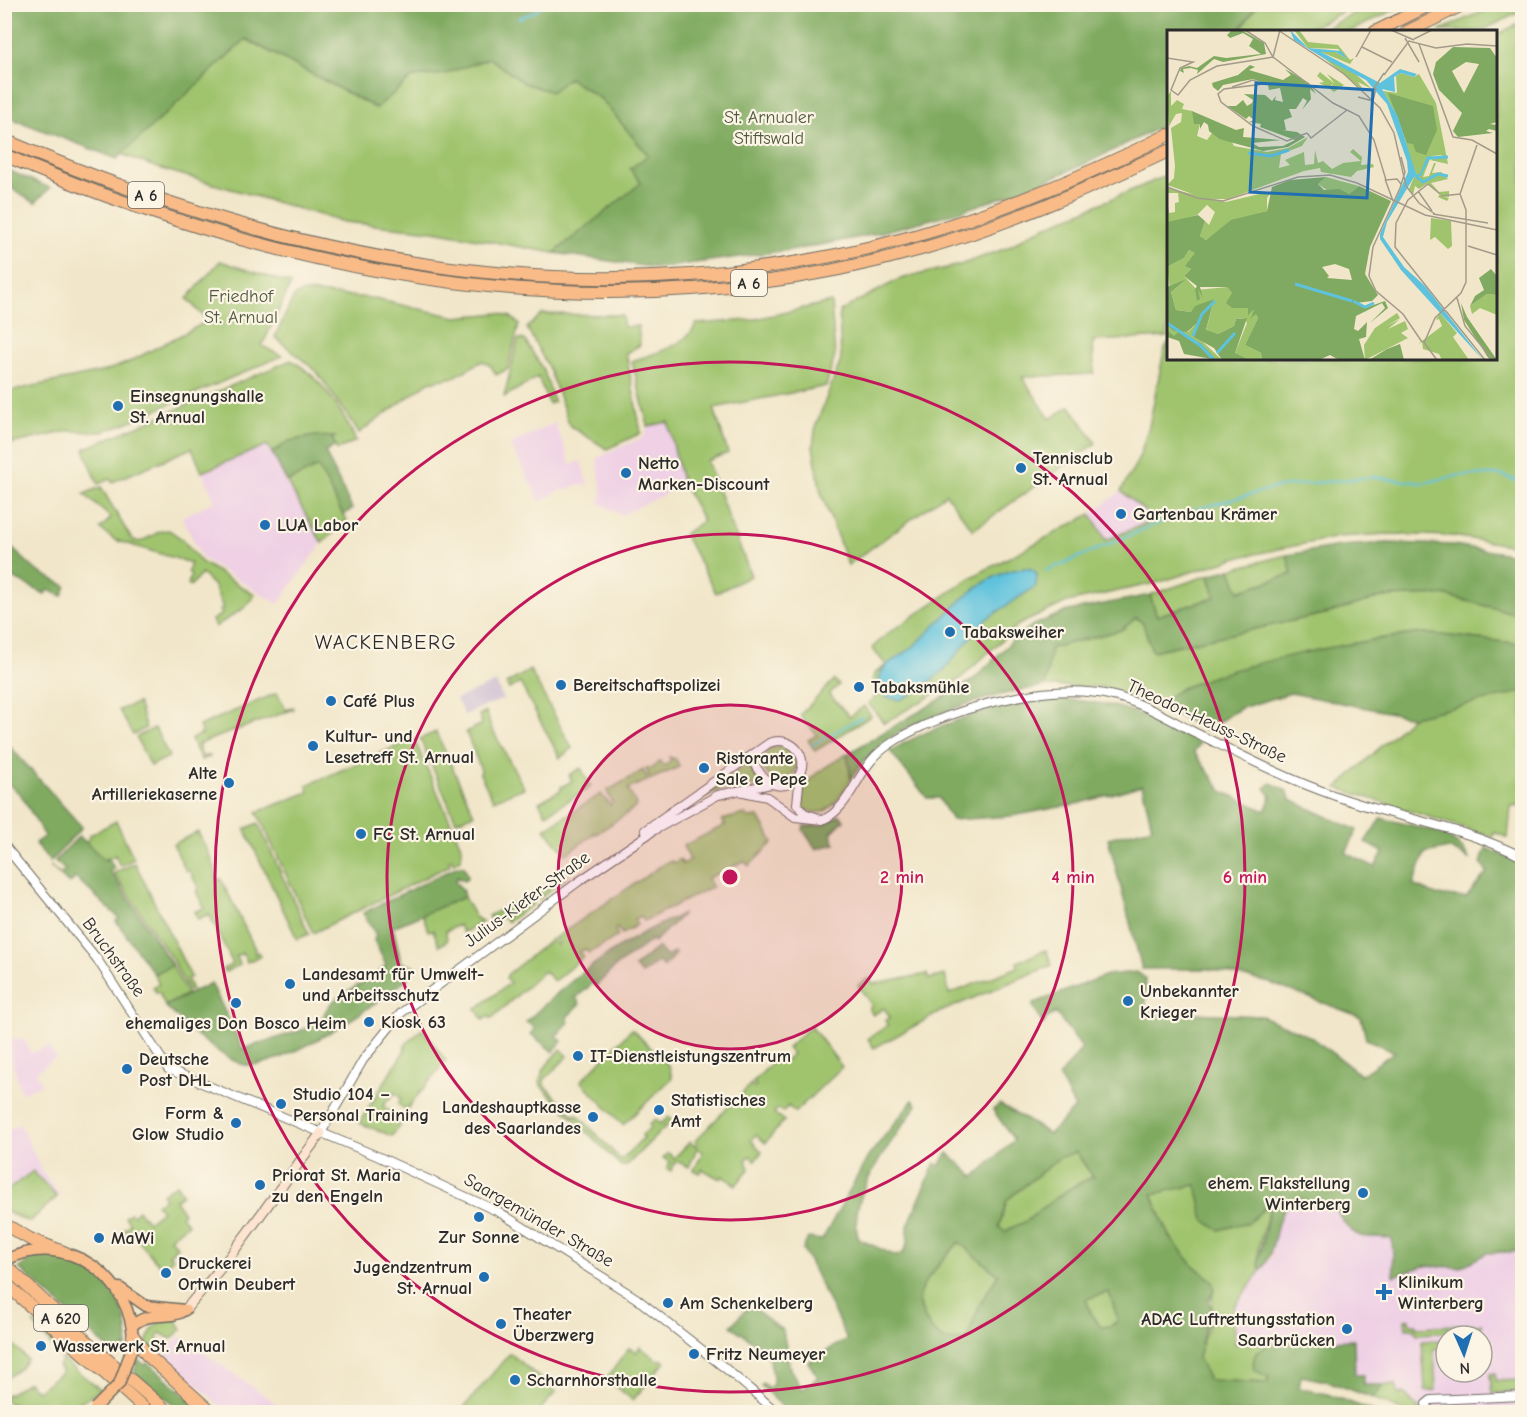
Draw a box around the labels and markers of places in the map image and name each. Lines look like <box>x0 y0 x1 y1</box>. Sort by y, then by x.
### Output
place label: Einsegnungshalle St. Arnual <box>130 386 264 428</box>
marker: Einsegnungshalle St. Arnual <box>111 399 125 413</box>
place label: Tennisclub St. Arnual <box>1033 448 1113 490</box>
place label: Netto Marken-Discount <box>638 453 770 495</box>
marker: Tennisclub St. Arnual <box>1014 461 1028 475</box>
marker: Netto Marken-Discount <box>619 466 633 480</box>
place label: Gartenbau Krämer <box>1133 504 1278 525</box>
marker: Gartenbau Krämer <box>1114 507 1128 521</box>
place label: LUA Labor <box>277 515 359 536</box>
marker: LUA Labor <box>258 518 272 532</box>
place label: Tabaksweiher <box>962 622 1065 643</box>
marker: Tabaksweiher <box>943 625 957 639</box>
place label: Bereitschaftspolizei <box>573 675 721 696</box>
place label: Tabaksmühle <box>871 677 970 698</box>
marker: Bereitschaftspolizei <box>554 678 568 692</box>
marker: Tabaksmühle <box>852 680 866 694</box>
place label: Café Plus <box>343 691 415 712</box>
marker: Café Plus <box>324 694 338 708</box>
place label: Kultur- und Lesetreff St. Arnual <box>325 726 474 768</box>
marker: Kultur- und Lesetreff St. Arnual <box>306 739 320 753</box>
place label: Ristorante Sale e Pepe <box>716 748 807 790</box>
marker: Ristorante Sale e Pepe <box>697 761 711 775</box>
place label: Alte Artilleriekaserne <box>92 763 217 805</box>
marker: Alte Artilleriekaserne <box>222 776 236 790</box>
place label: FC St. Arnual <box>373 824 475 845</box>
marker: FC St. Arnual <box>354 827 368 841</box>
centre of rings <box>720 867 740 887</box>
place label: Landesamt für Umwelt- und Arbeitsschutz <box>302 964 484 1006</box>
marker: Landesamt für Umwelt- und Arbeitsschutz <box>283 977 297 991</box>
place label: Unbekannter Krieger <box>1140 981 1240 1023</box>
marker: Unbekannter Krieger <box>1121 994 1135 1008</box>
marker: ehemaliges Don Bosco Heim <box>229 996 243 1010</box>
place label: Kiosk 63 <box>381 1012 446 1033</box>
place label: ehemaliges Don Bosco Heim <box>125 1013 347 1034</box>
marker: Kiosk 63 <box>362 1015 376 1029</box>
place label: IT-Dienstleistungszentrum <box>590 1046 791 1067</box>
place label: Deutsche Post DHL <box>139 1049 212 1091</box>
marker: IT-Dienstleistungszentrum <box>571 1049 585 1063</box>
marker: Deutsche Post DHL <box>120 1062 134 1076</box>
place label: Studio 104 – Personal Training <box>293 1084 429 1126</box>
place label: Statistisches Amt <box>671 1090 766 1132</box>
marker: Studio 104 – Personal Training <box>274 1097 288 1111</box>
place label: Landeshauptkasse des Saarlandes <box>442 1097 581 1139</box>
place label: Form & Glow Studio <box>132 1103 224 1145</box>
marker: Statistisches Amt <box>652 1103 666 1117</box>
marker: Landeshauptkasse des Saarlandes <box>586 1110 600 1124</box>
marker: Form & Glow Studio <box>229 1116 243 1130</box>
place label: Priorat St. Maria zu den Engeln <box>272 1165 401 1207</box>
place label: ehem. Flakstellung Winterberg <box>1208 1173 1351 1215</box>
marker: Priorat St. Maria zu den Engeln <box>253 1178 267 1192</box>
marker: ehem. Flakstellung Winterberg <box>1356 1186 1370 1200</box>
marker: Zur Sonne <box>472 1210 486 1224</box>
place label: Zur Sonne <box>439 1227 520 1248</box>
place label: MaWi <box>111 1228 154 1249</box>
marker: MaWi <box>92 1231 106 1245</box>
place label: Druckerei Ortwin Deubert <box>178 1253 296 1295</box>
place label: Jugendzentrum St. Arnual <box>354 1257 472 1299</box>
marker: Druckerei Ortwin Deubert <box>159 1266 173 1280</box>
marker: Jugendzentrum St. Arnual <box>477 1270 491 1284</box>
place label: Klinikum Winterberg <box>1398 1272 1484 1314</box>
marker: Klinikum Winterberg <box>1375 1283 1393 1301</box>
place label: Am Schenkelberg <box>680 1293 814 1314</box>
marker: Am Schenkelberg <box>661 1296 675 1310</box>
place label: Theater Überzwerg <box>513 1304 595 1346</box>
place label: ADAC Luftrettungsstation Saarbrücken <box>1141 1309 1335 1351</box>
marker: Theater Überzwerg <box>494 1317 508 1331</box>
marker: ADAC Luftrettungsstation Saarbrücken <box>1340 1322 1354 1336</box>
place label: Wasserwerk St. Arnual <box>53 1336 225 1357</box>
marker: Wasserwerk St. Arnual <box>34 1339 48 1353</box>
place label: Fritz Neumeyer <box>706 1344 826 1365</box>
marker: Fritz Neumeyer <box>687 1347 701 1361</box>
place label: Scharnhorsthalle <box>527 1370 657 1391</box>
marker: Scharnhorsthalle <box>508 1373 522 1387</box>

